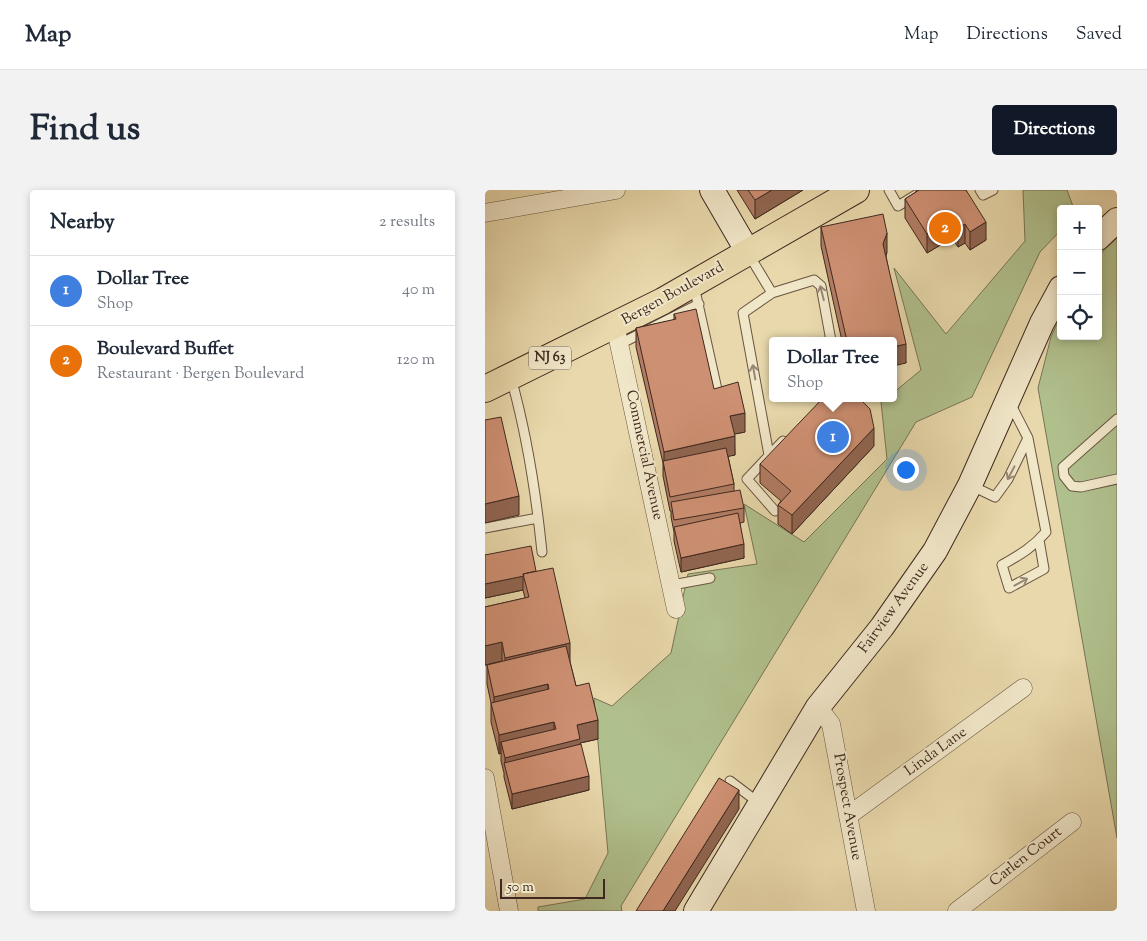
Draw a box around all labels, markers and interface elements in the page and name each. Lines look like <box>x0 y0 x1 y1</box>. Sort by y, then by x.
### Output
text: Map <box>25 18 71 52</box>
text: Map <box>904 22 939 48</box>
text: Directions <box>967 22 1048 48</box>
text: Saved <box>1076 22 1122 48</box>
text: Find us <box>30 105 140 156</box>
button: Directions <box>992 105 1117 155</box>
map controls <box>1057 205 1102 340</box>
button: + <box>1057 205 1102 250</box>
text: Nearby <box>50 208 115 238</box>
pin: 2 <box>929 209 961 247</box>
text: 2 results <box>379 211 435 234</box>
button: − <box>1057 250 1102 295</box>
street label: Bergen Boulevard <box>618 257 728 331</box>
text: Dollar Tree <box>97 266 189 293</box>
text: 1 <box>63 279 69 302</box>
text: 40 m <box>402 279 435 302</box>
one-way arrow <box>817 285 826 301</box>
text: Shop <box>97 293 133 316</box>
button: locate <box>1057 295 1102 340</box>
text: Boulevard Buffet <box>97 336 234 363</box>
popup <box>769 337 897 402</box>
text: Dollar Tree <box>787 345 879 372</box>
road number: NJ 63 <box>529 346 571 370</box>
text: 2 <box>62 349 70 372</box>
text: 120 m <box>397 349 435 372</box>
text: Restaurant · Bergen Boulevard <box>97 363 304 386</box>
one-way arrow <box>748 365 758 381</box>
text: Shop <box>787 372 823 395</box>
street label: Commercial Avenue <box>620 388 668 522</box>
pin: 1 <box>817 418 849 456</box>
your location <box>893 457 919 483</box>
one-way arrow <box>1006 465 1015 480</box>
street label: Fairview Avenue <box>854 558 934 658</box>
one-way arrow <box>1013 576 1028 586</box>
street label: Linda Lane <box>901 722 971 782</box>
street label: Prospect Avenue <box>827 752 867 862</box>
street label: Carlen Court <box>985 822 1067 892</box>
scale bar <box>500 876 605 899</box>
text: 50 m <box>507 878 534 898</box>

